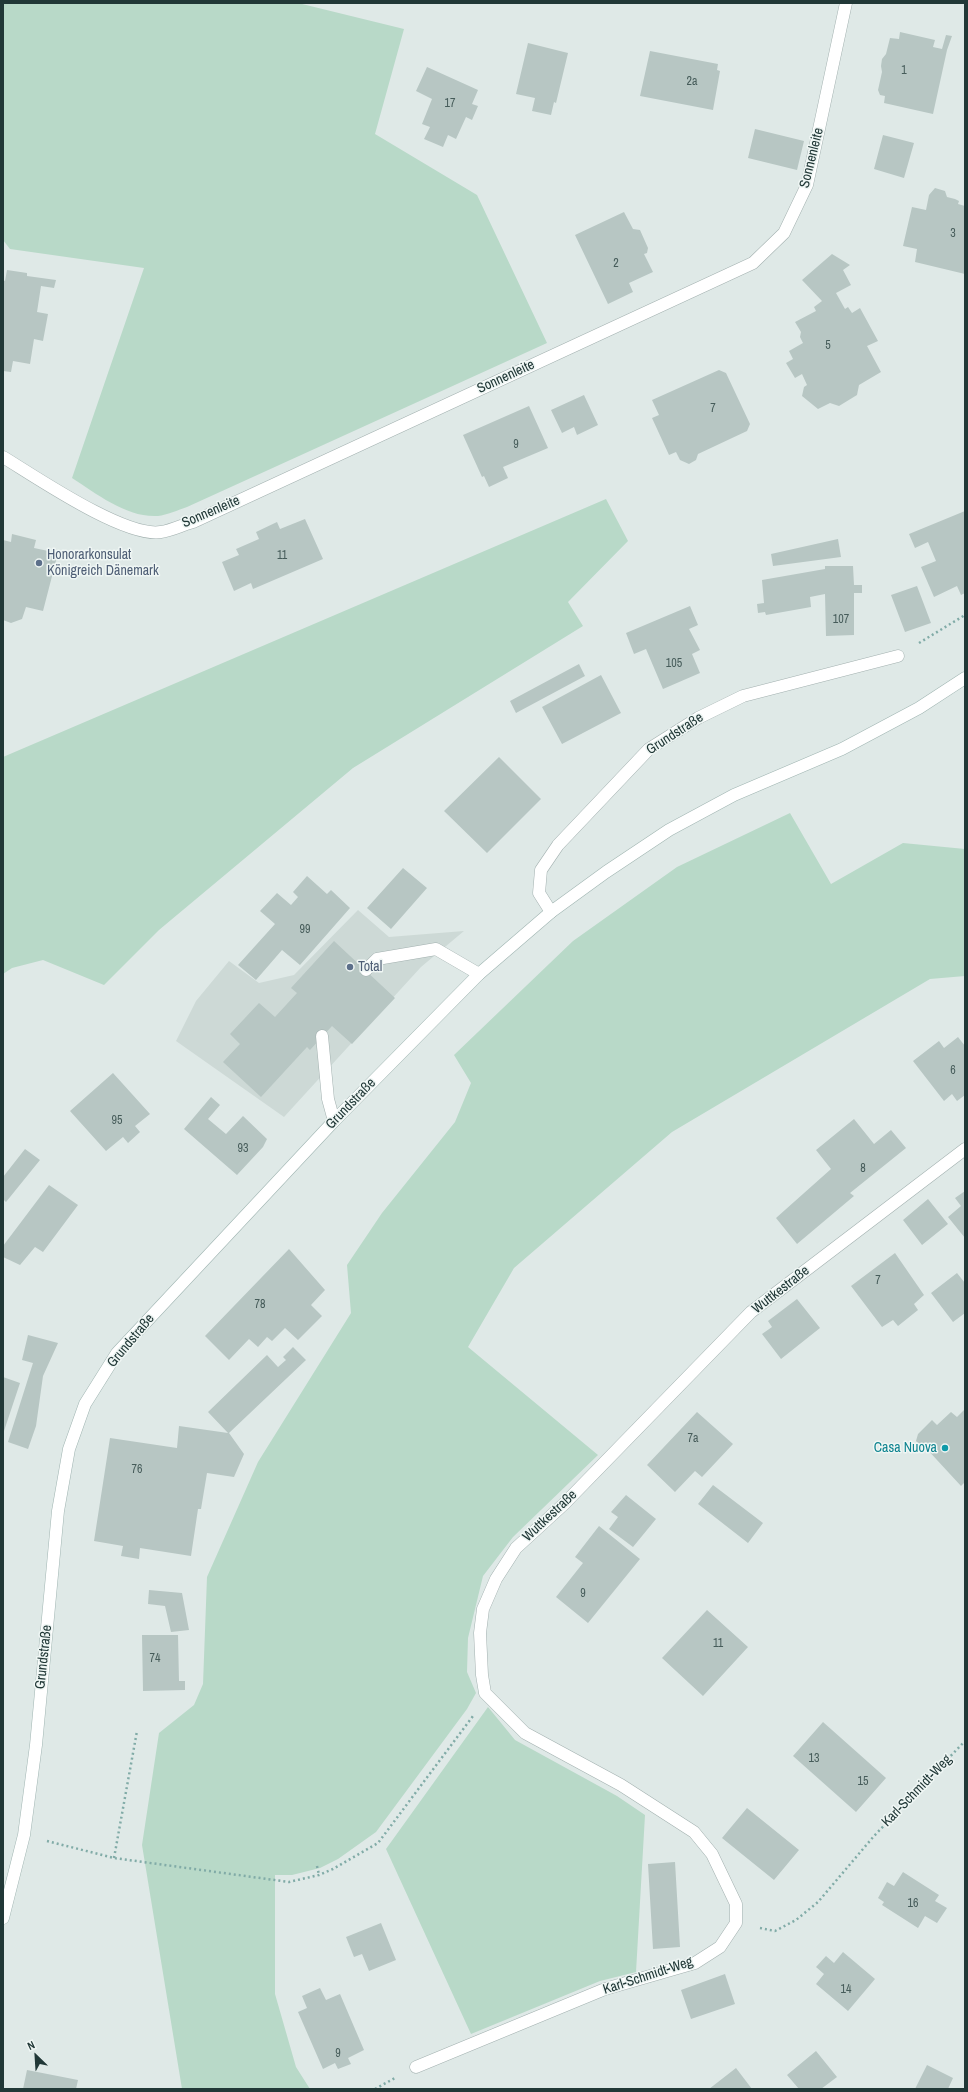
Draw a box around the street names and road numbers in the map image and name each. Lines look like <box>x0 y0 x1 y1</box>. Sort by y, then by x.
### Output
street label: Sonnenleite <box>796 126 828 190</box>
street label: Sonnenleite <box>475 356 537 398</box>
street label: Sonnenleite <box>180 492 242 532</box>
street label: Grundstraße <box>643 709 707 759</box>
street label: Grundstraße <box>323 1075 379 1133</box>
street label: Wuttkestraße <box>749 1262 813 1318</box>
street label: Grundstraße <box>104 1311 158 1371</box>
street label: Wuttkestraße <box>519 1487 581 1545</box>
street label: Grundstraße <box>32 1624 56 1690</box>
street label: Karl-Schmidt-Weg <box>878 1752 956 1830</box>
street label: Karl-Schmidt-Weg <box>601 1954 695 1998</box>

